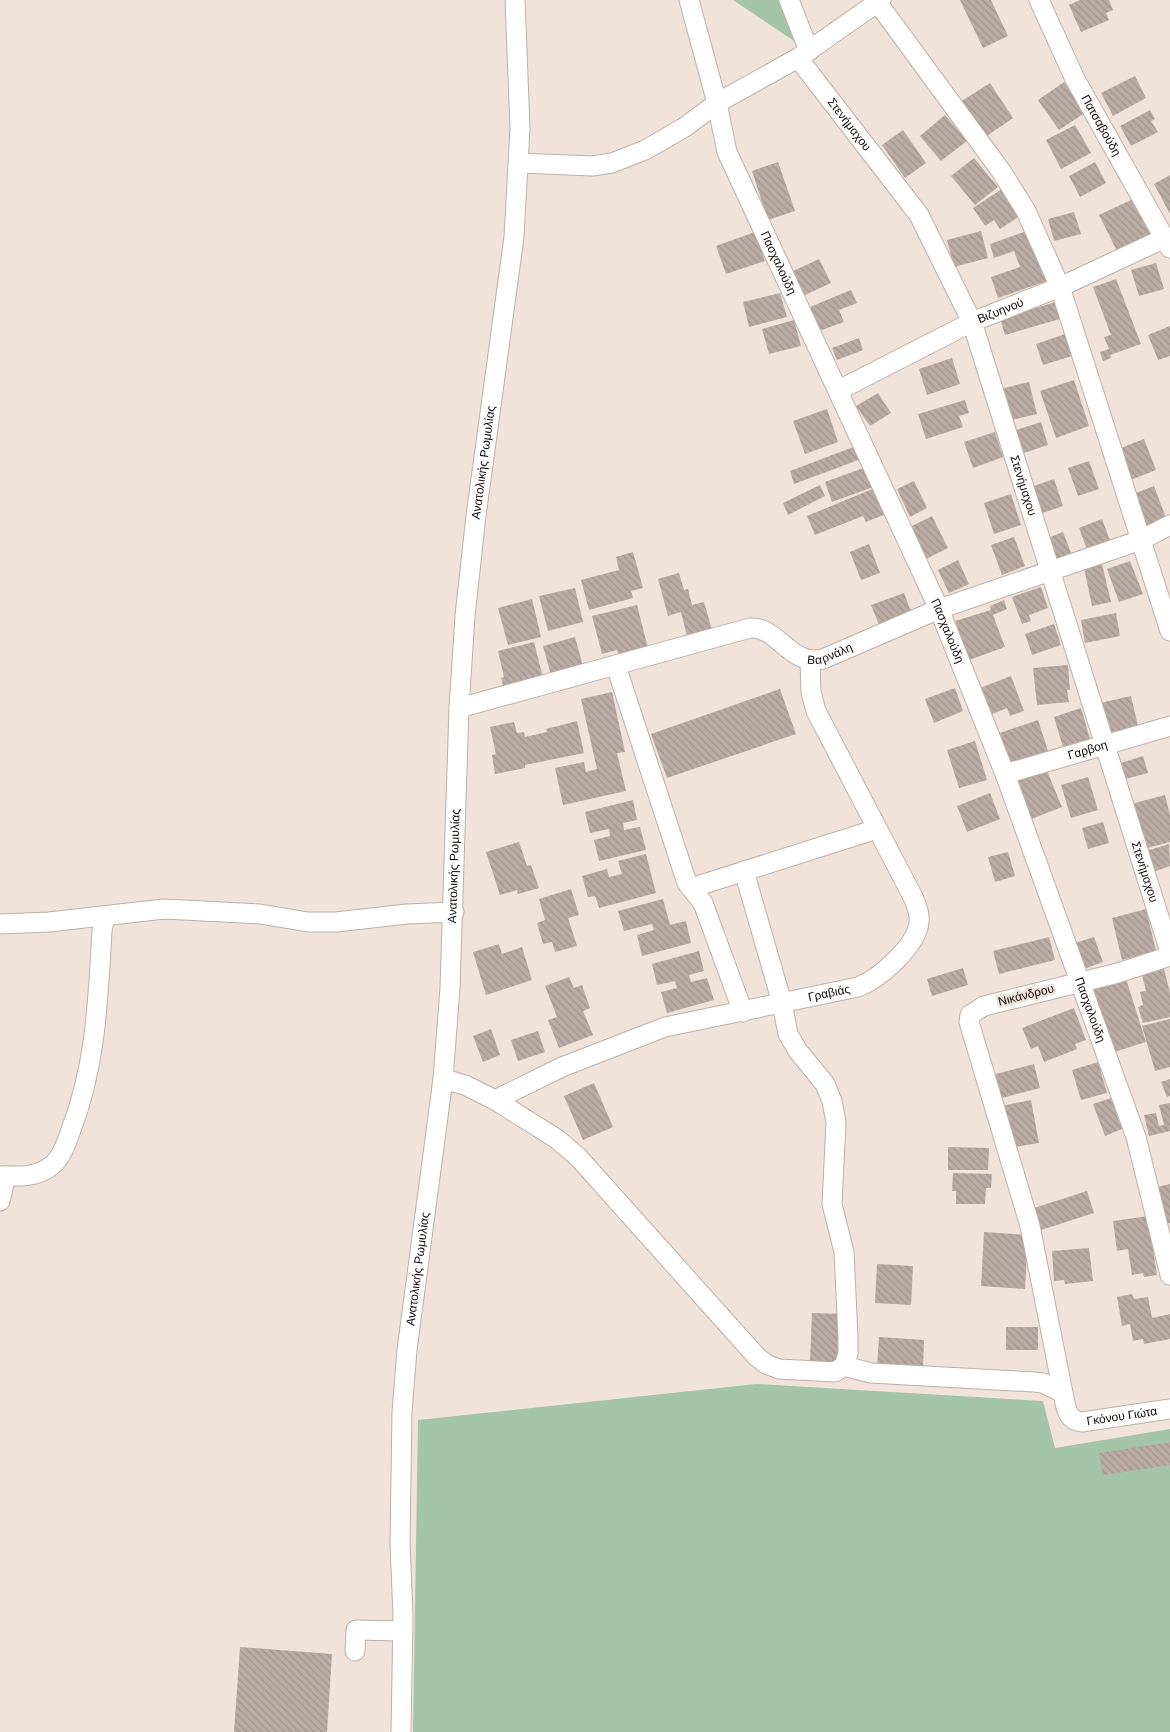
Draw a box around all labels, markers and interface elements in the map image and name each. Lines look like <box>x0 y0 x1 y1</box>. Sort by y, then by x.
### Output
street label: Πατσαβούδη <box>1078 92 1124 158</box>
street label: Στενήμαχου <box>825 95 874 154</box>
street label: Πασχαλούδη <box>758 229 799 297</box>
street label: Βιζυηνού <box>975 295 1026 326</box>
street label: Ανατολικής Ρωμυλίας <box>469 404 498 520</box>
street label: Στενήμαχου <box>1007 453 1039 518</box>
street label: Πασχαλούδη <box>928 596 967 665</box>
street label: Βαρνάλη <box>806 640 855 667</box>
street label: Γαρβοη <box>1066 738 1109 762</box>
street label: Ανατολικής Ρωμυλίας <box>445 808 463 923</box>
street label: Στενήμαχου <box>1129 840 1161 904</box>
street label: Πασχαλούδη <box>1072 975 1108 1044</box>
street label: Νικάνδρου <box>997 981 1055 1009</box>
street label: Γραβιάς <box>807 982 852 1004</box>
street label: Ανατολικής Ρωμυλίας <box>403 1211 432 1327</box>
street label: Γκόνου Γιώτα <box>1086 1404 1158 1428</box>

